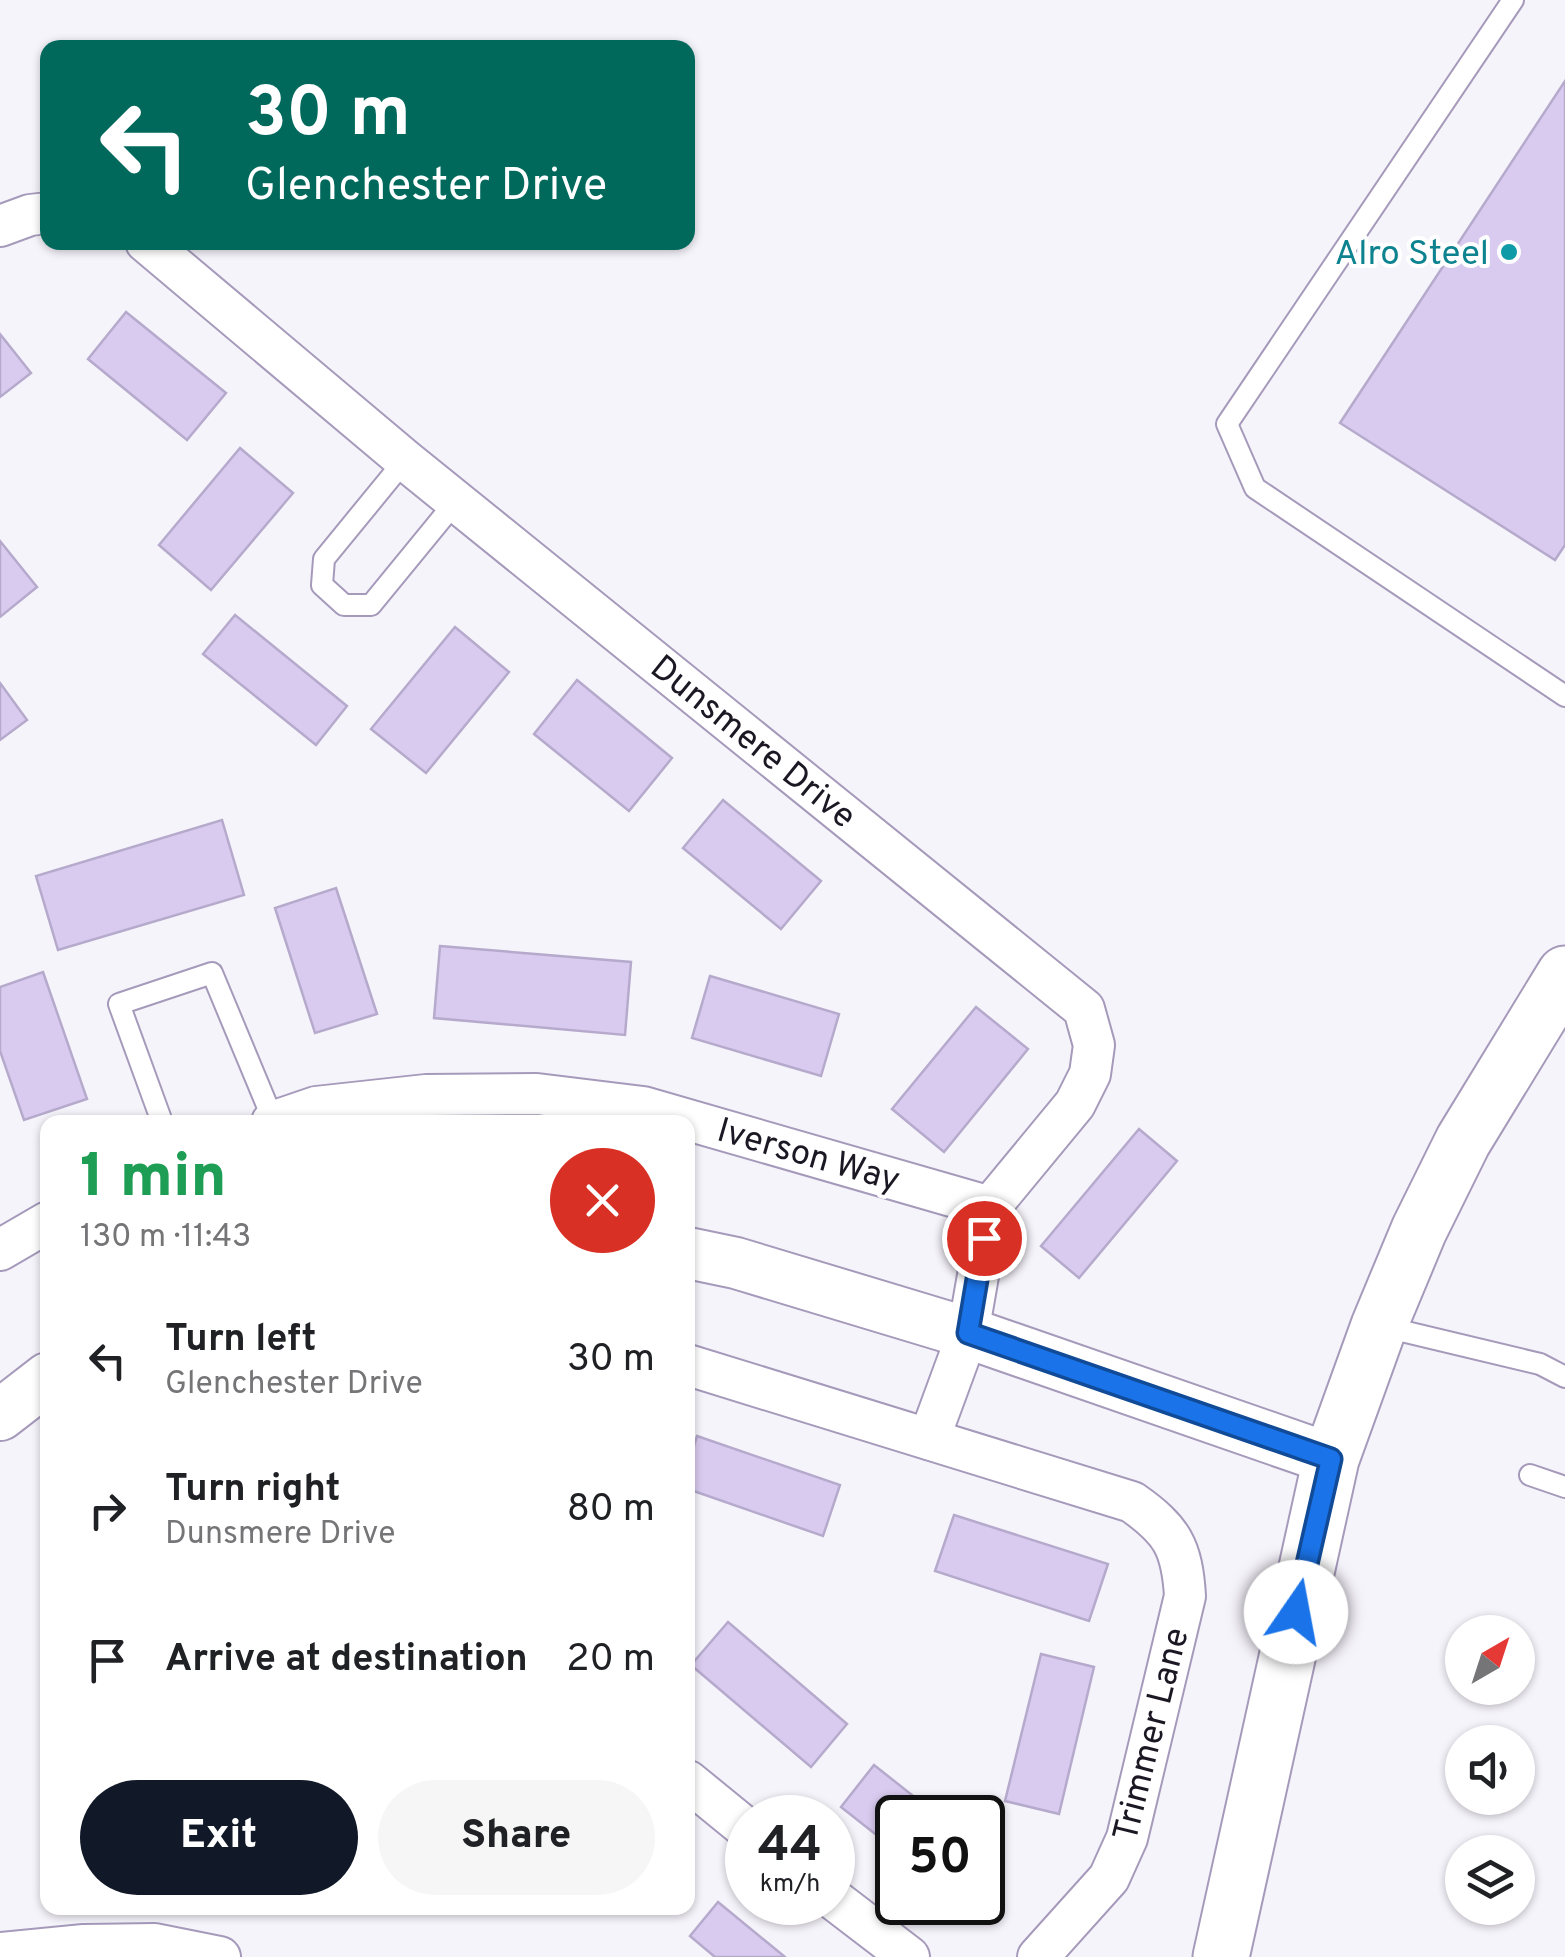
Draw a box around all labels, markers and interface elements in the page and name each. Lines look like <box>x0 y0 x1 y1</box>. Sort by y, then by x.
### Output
text: 30 m <box>245 72 411 161</box>
icon: left <box>80 80 210 210</box>
text: Glenchester Drive <box>245 159 607 216</box>
place label: Alro Steel <box>1335 233 1489 277</box>
marker: Alro Steel <box>1498 241 1520 263</box>
street label: Dunsmere Drive <box>640 647 864 840</box>
street label: Iverson Way <box>712 1110 905 1204</box>
text: 1 min <box>80 1142 227 1218</box>
button: close <box>550 1148 655 1253</box>
pin <box>942 1196 1027 1281</box>
icon: arrive <box>957 1211 1012 1266</box>
text: 130 m · 11:43 <box>80 1218 251 1258</box>
text: Turn left <box>165 1316 317 1365</box>
icon: left <box>80 1333 135 1388</box>
text: 30 m <box>567 1336 655 1385</box>
text: Glenchester Drive <box>165 1365 423 1405</box>
text: Turn right <box>165 1466 340 1515</box>
icon: right <box>80 1483 135 1538</box>
text: 80 m <box>567 1486 655 1535</box>
text: Dunsmere Drive <box>165 1515 395 1555</box>
position arrow <box>1244 1560 1348 1664</box>
north arrow <box>1445 1615 1535 1705</box>
map controls <box>1445 1615 1535 1925</box>
street label: Trimmer Lane <box>1105 1623 1201 1846</box>
icon: arrive <box>80 1633 135 1688</box>
text: Arrive at destination <box>165 1636 528 1685</box>
text: 20 m <box>566 1636 655 1685</box>
button: sound <box>1445 1725 1535 1815</box>
button: Exit <box>80 1780 358 1895</box>
button: Share <box>378 1780 655 1895</box>
speed limit sign: 50 <box>875 1795 1005 1925</box>
text: 44 <box>758 1816 822 1879</box>
button: layers <box>1445 1835 1535 1925</box>
text: km/h <box>760 1869 820 1901</box>

